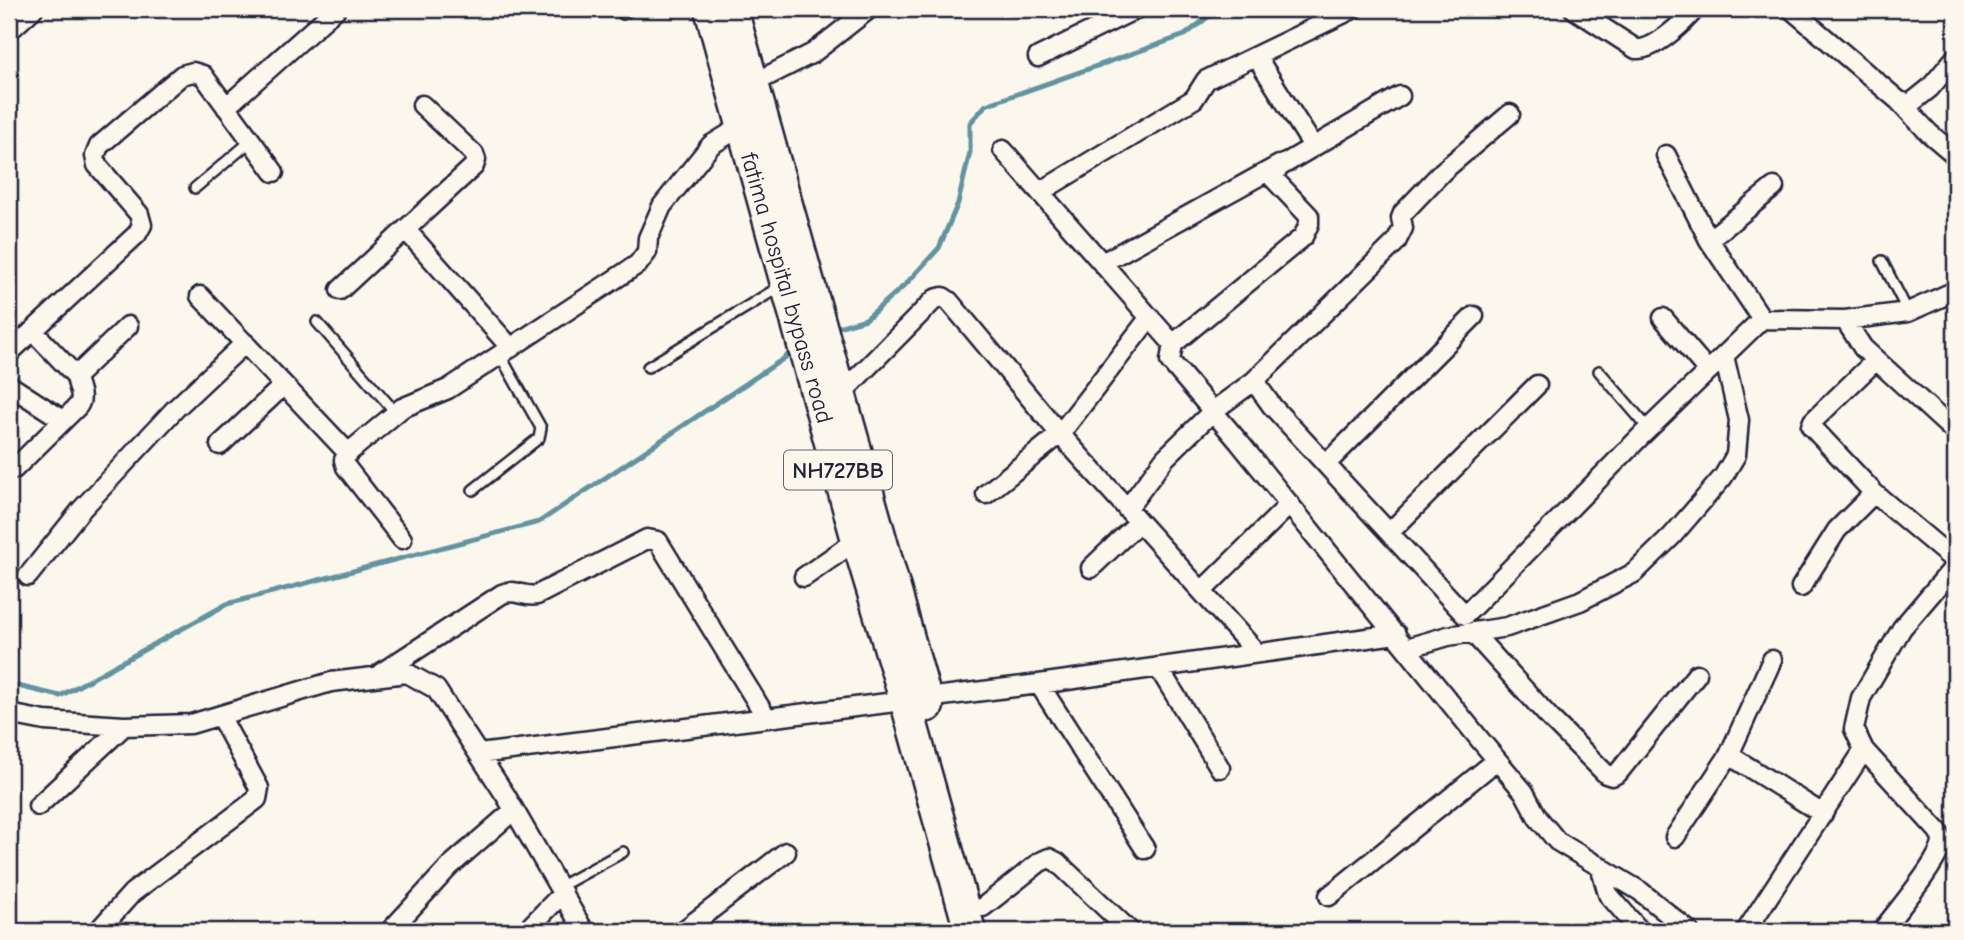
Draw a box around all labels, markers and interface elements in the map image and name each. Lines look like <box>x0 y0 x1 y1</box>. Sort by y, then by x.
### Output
street label: fatima hospital bypass road <box>735 149 839 426</box>
road number: NH727BB <box>784 450 892 490</box>

